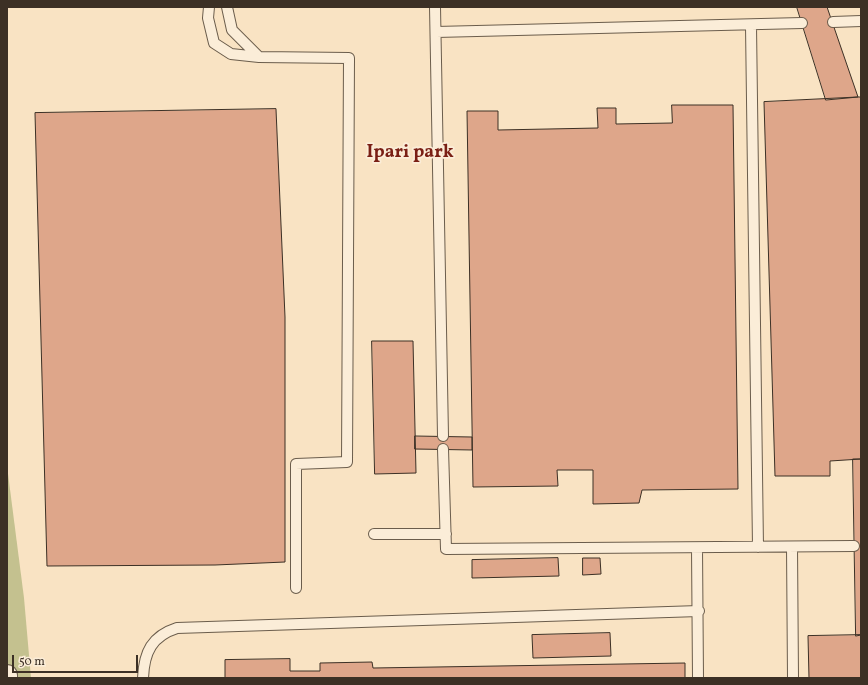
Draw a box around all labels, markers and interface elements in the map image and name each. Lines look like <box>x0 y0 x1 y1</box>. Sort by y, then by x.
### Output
district label: Ipari park <box>366 143 454 165</box>
scale bar <box>14 647 140 673</box>
text: 50 m <box>19 654 45 670</box>

